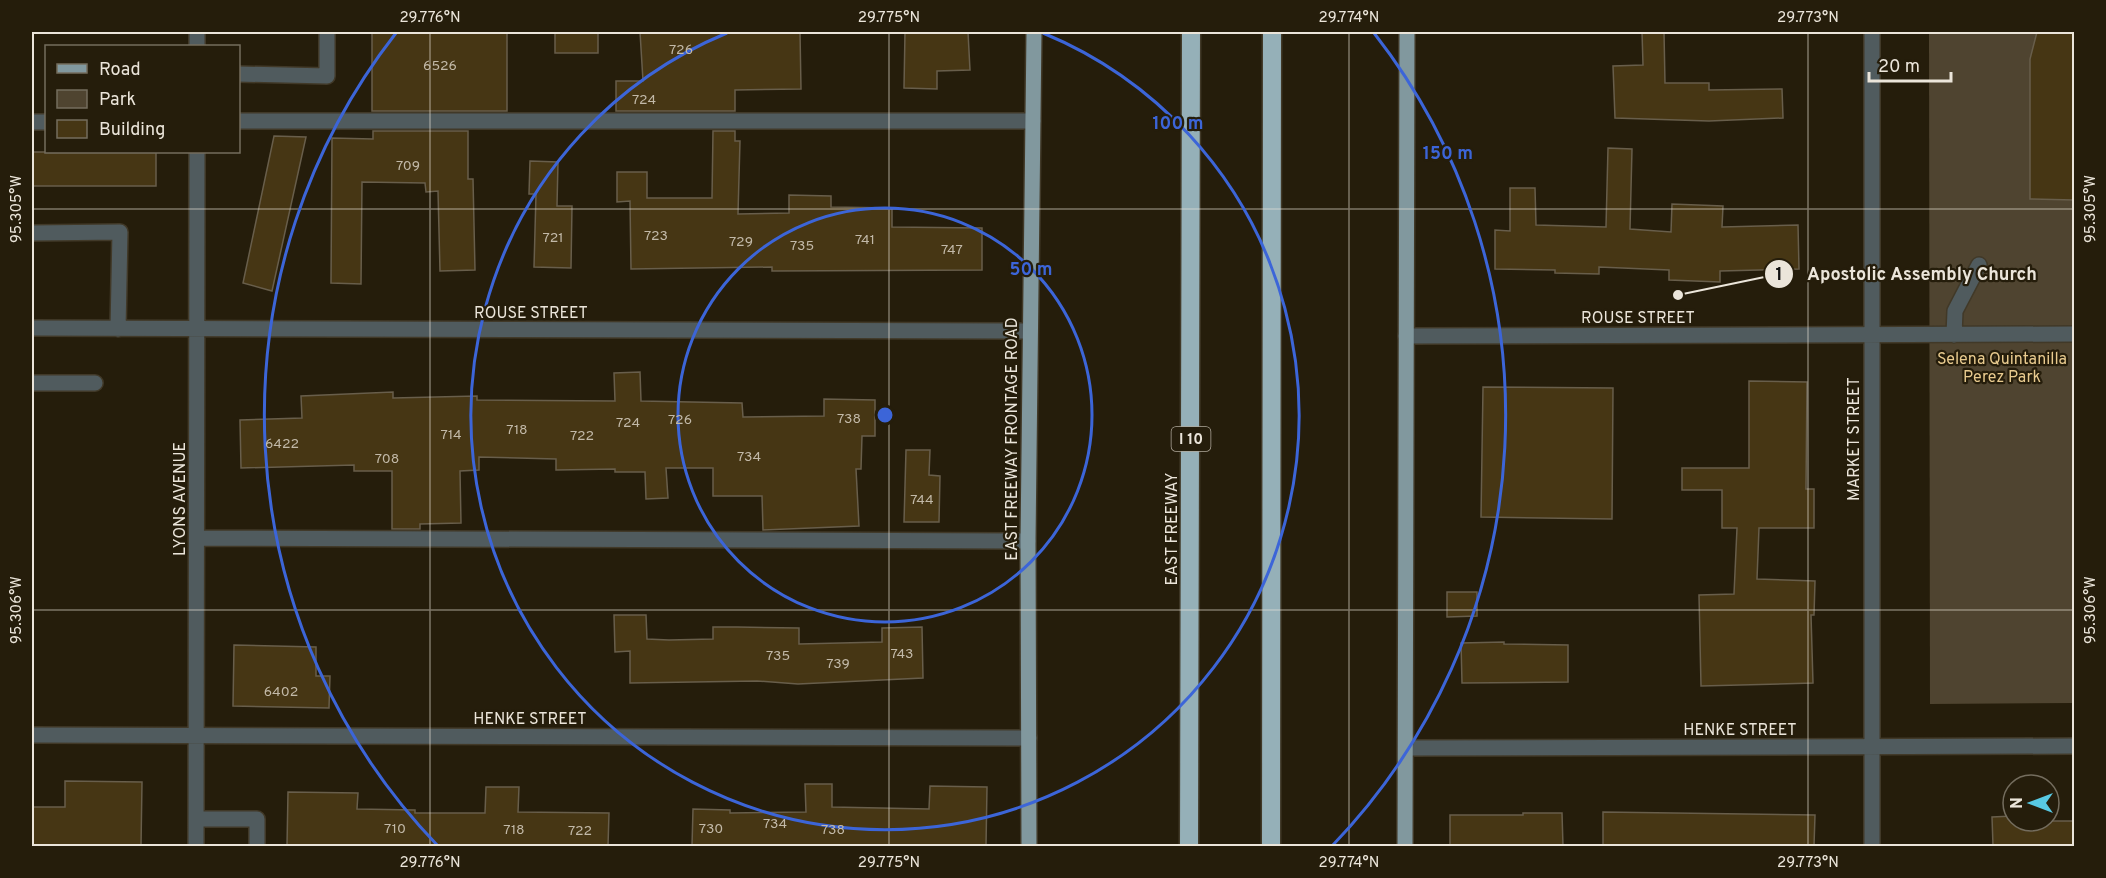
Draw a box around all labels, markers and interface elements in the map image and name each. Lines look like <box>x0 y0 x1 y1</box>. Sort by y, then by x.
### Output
text: 29.776°N <box>399 9 461 28</box>
text: 29.775°N <box>858 9 920 28</box>
text: 29.774°N <box>1319 9 1379 28</box>
text: 29.773°N <box>1777 9 1839 28</box>
house number: 726 <box>669 42 693 59</box>
legend <box>45 45 240 153</box>
scale bar <box>1869 45 1952 83</box>
text: 20 m <box>1878 56 1920 79</box>
house number: 6526 <box>423 58 457 75</box>
text: Road <box>99 59 141 82</box>
text: Park <box>99 89 136 112</box>
house number: 724 <box>632 92 656 109</box>
text: 100 m <box>1152 113 1204 136</box>
text: Building <box>99 119 165 142</box>
text: 150 m <box>1423 143 1473 166</box>
house number: 709 <box>396 158 420 175</box>
text: 95.305°W <box>8 175 27 243</box>
text: 95.305°W <box>2082 175 2101 243</box>
house number: 723 <box>644 228 668 245</box>
house number: 721 <box>543 230 563 247</box>
house number: 741 <box>855 232 875 249</box>
house number: 729 <box>729 234 753 251</box>
house number: 735 <box>790 238 814 255</box>
house number: 747 <box>941 242 963 259</box>
callout: Apostolic Assembly Church <box>1764 256 2049 292</box>
text: 50 m <box>1009 259 1053 282</box>
text: 1 <box>1775 264 1783 287</box>
text: Apostolic Assembly Church <box>1807 264 2037 287</box>
street label: ROUSE STREET <box>474 304 588 324</box>
street label: ROUSE STREET <box>1581 309 1695 329</box>
street label: EAST FREEWAY FRONTAGE ROAD <box>1003 317 1023 561</box>
park label: Selena Quintanilla Perez Park <box>1937 350 2067 388</box>
street label: MARKET STREET <box>1845 377 1865 501</box>
centre of rings <box>875 405 895 425</box>
house number: 738 <box>837 411 861 428</box>
house number: 726 <box>668 412 692 429</box>
house number: 724 <box>616 415 640 432</box>
house number: 718 <box>506 422 528 439</box>
house number: 714 <box>440 427 462 444</box>
road number: I 10 <box>1172 427 1210 451</box>
house number: 722 <box>570 428 594 445</box>
house number: 6422 <box>265 436 299 453</box>
street label: LYONS AVENUE <box>171 442 191 556</box>
house number: 734 <box>737 449 761 466</box>
house number: 708 <box>375 451 399 468</box>
street label: EAST FREEWAY <box>1163 473 1183 585</box>
house number: 744 <box>910 492 934 509</box>
text: 95.306°W <box>8 576 27 644</box>
text: 95.306°W <box>2082 576 2101 644</box>
house number: 743 <box>890 646 914 663</box>
house number: 735 <box>766 648 790 665</box>
house number: 739 <box>826 656 850 673</box>
house number: 6402 <box>264 684 298 701</box>
street label: HENKE STREET <box>473 710 587 730</box>
street label: HENKE STREET <box>1683 721 1797 741</box>
north arrow <box>2001 773 2061 833</box>
text: N <box>2008 797 2028 809</box>
house number: 734 <box>763 816 787 833</box>
house number: 710 <box>384 821 406 838</box>
house number: 730 <box>699 821 723 838</box>
house number: 718 <box>503 822 525 839</box>
house number: 738 <box>821 822 845 839</box>
house number: 722 <box>568 823 592 840</box>
text: 29.776°N <box>399 854 461 873</box>
text: 29.775°N <box>858 854 920 873</box>
text: 29.774°N <box>1319 854 1379 873</box>
text: 29.773°N <box>1777 854 1839 873</box>

